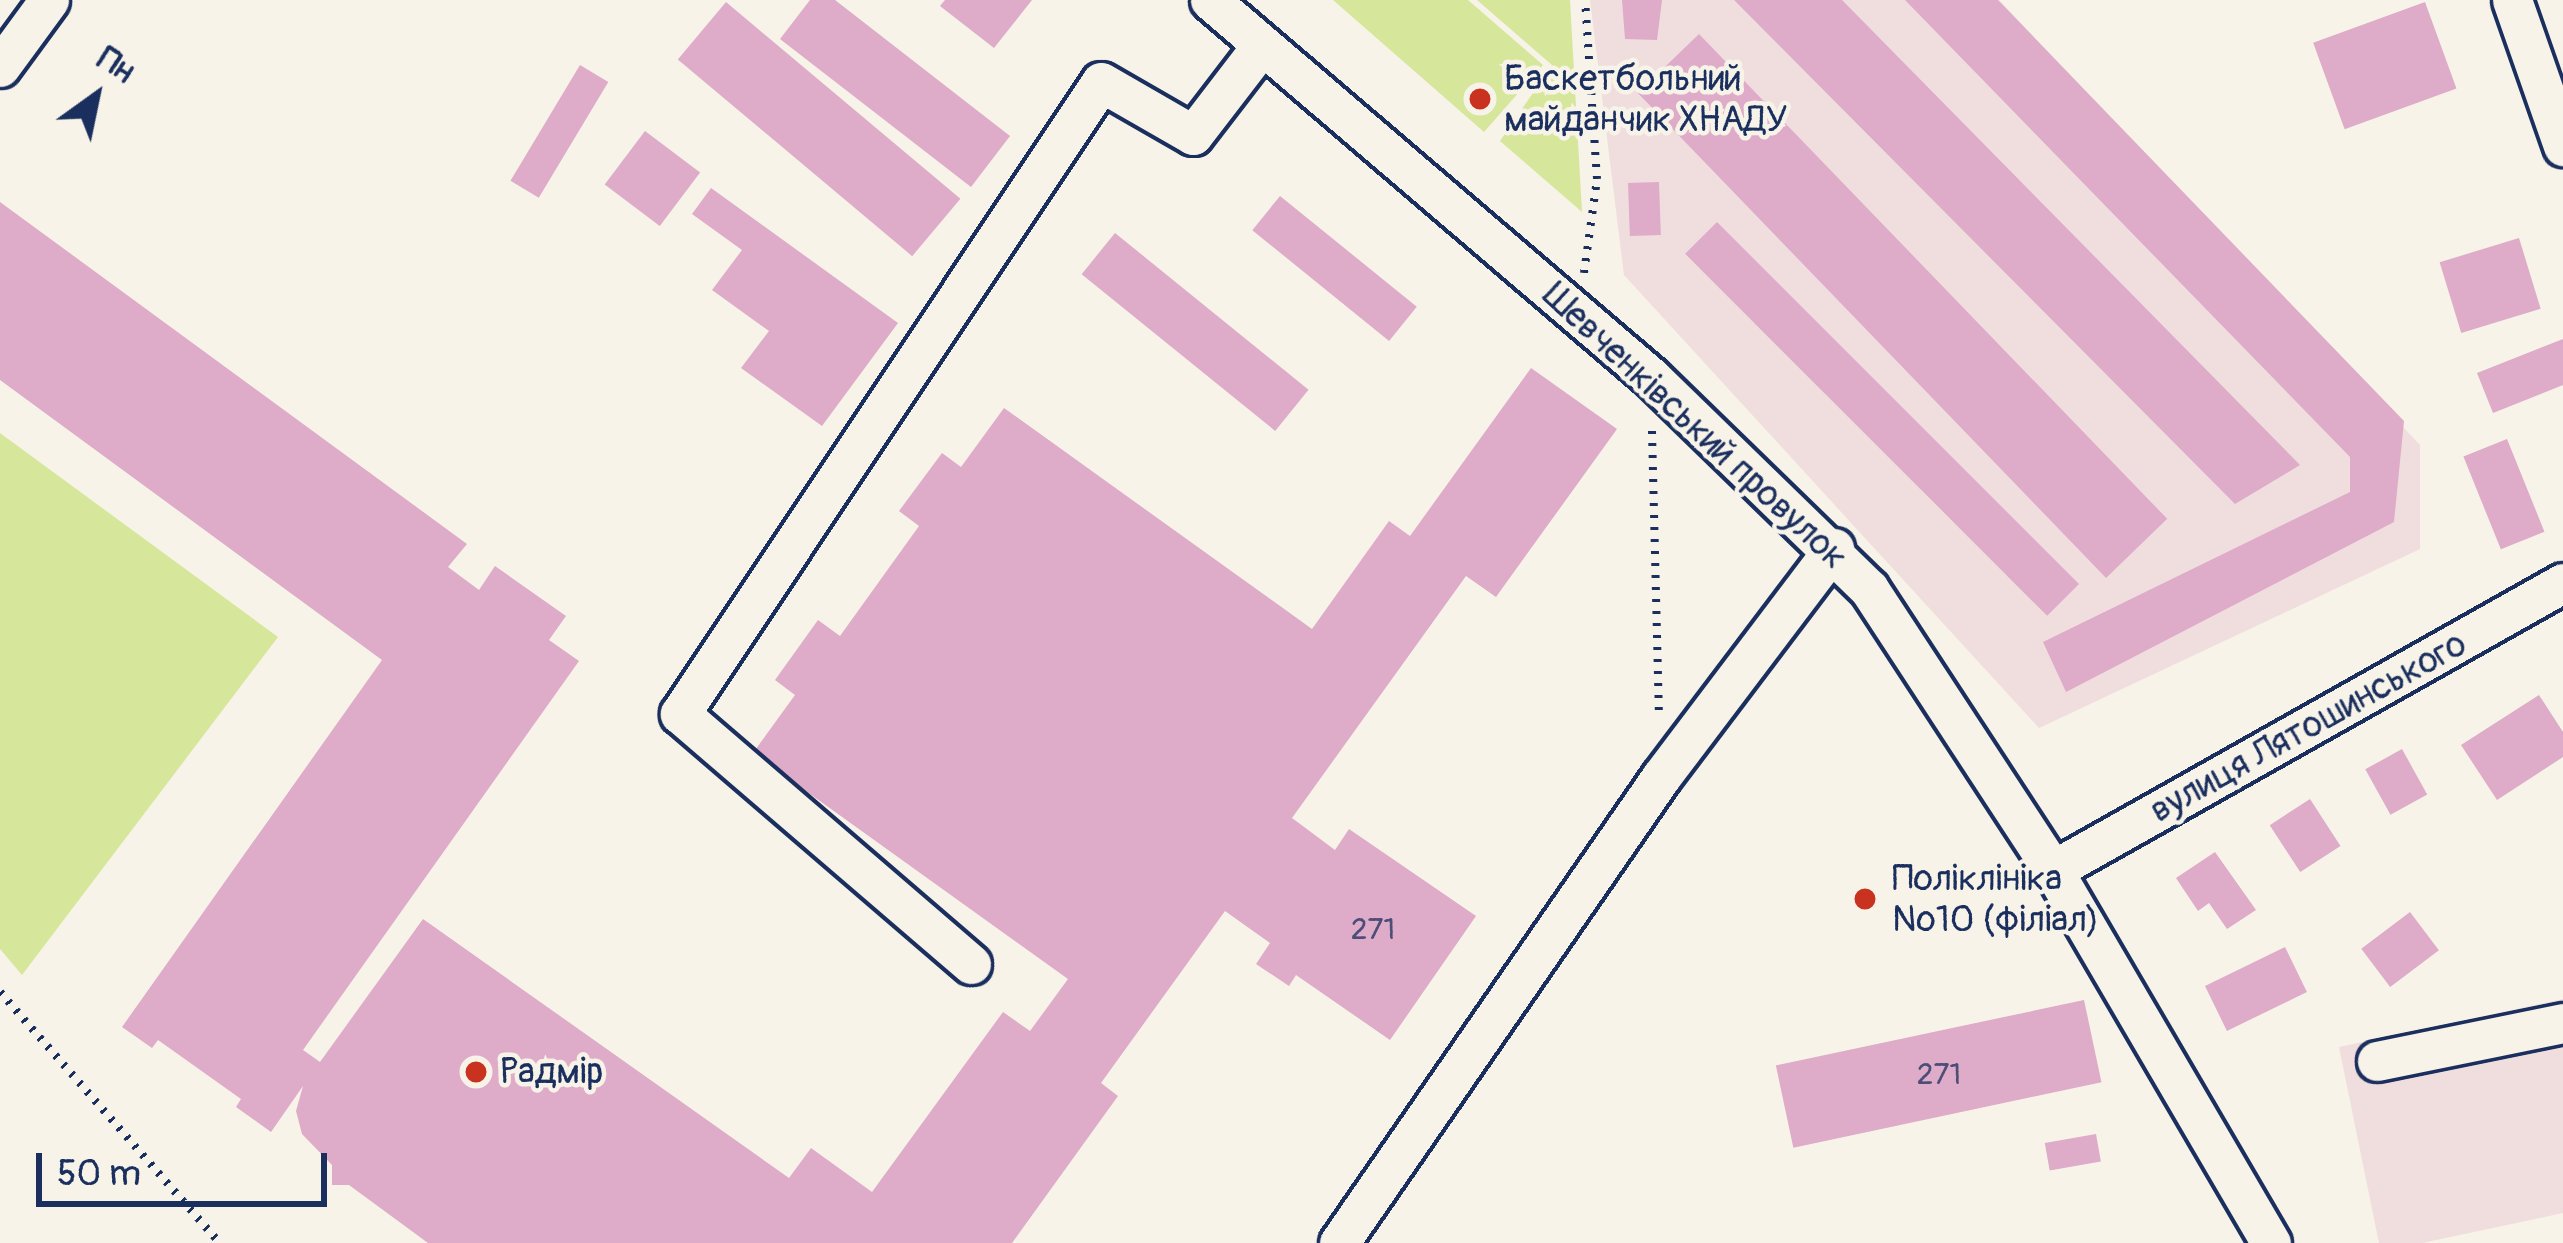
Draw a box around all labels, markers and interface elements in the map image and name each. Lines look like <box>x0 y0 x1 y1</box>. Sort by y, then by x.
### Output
north arrow <box>36 36 156 156</box>
text: Пн <box>90 38 142 92</box>
place label: Баскетбольний майданчик ХНАДУ <box>1504 56 1787 141</box>
marker: Баскетбольний майданчик ХНАДУ <box>1467 86 1493 112</box>
street label: Шевченківський провулок <box>1534 274 1856 578</box>
street label: вулиця Лятошинського <box>2142 622 2474 832</box>
place label: Поліклініка №10 (філіал) <box>1892 856 2099 941</box>
marker: Поліклініка №10 (філіал) <box>1849 883 1881 915</box>
house number: 271 <box>1351 912 1395 948</box>
place label: Радмір <box>500 1050 603 1094</box>
house number: 271 <box>1917 1057 1961 1093</box>
marker: Радмір <box>463 1059 489 1085</box>
scale bar <box>42 1129 333 1203</box>
text: 50 m <box>57 1151 141 1196</box>

